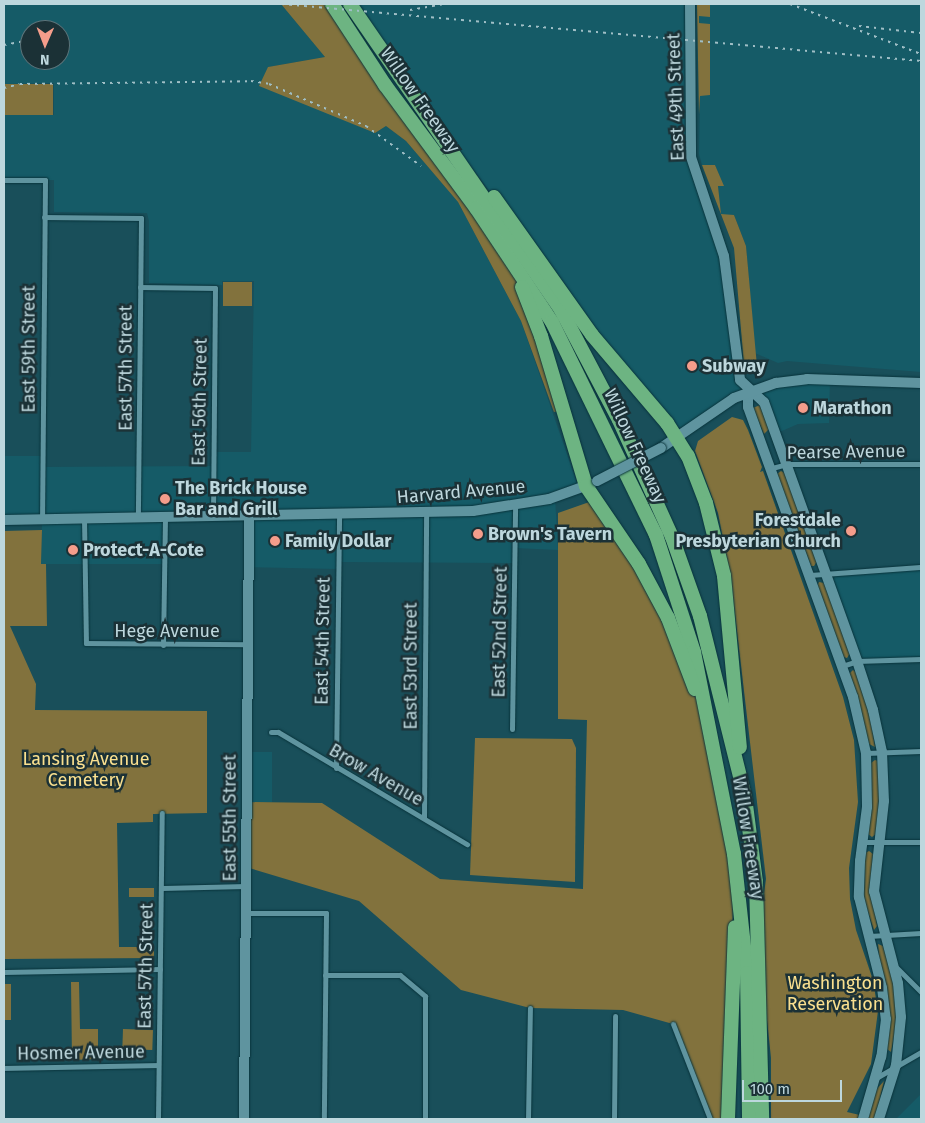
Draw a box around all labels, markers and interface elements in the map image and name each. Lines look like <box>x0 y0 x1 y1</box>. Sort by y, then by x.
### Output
north arrow <box>20 20 70 70</box>
street label: East 49th Street <box>663 33 689 161</box>
street label: Willow Freeway <box>376 43 464 157</box>
text: N <box>40 51 50 68</box>
street label: East 59th Street <box>18 285 40 413</box>
street label: East 57th Street <box>115 305 137 431</box>
street label: East 56th Street <box>188 338 212 466</box>
place label: Subway <box>702 355 765 377</box>
marker: Subway <box>686 360 698 372</box>
street label: Willow Freeway <box>599 385 671 507</box>
place label: Marathon <box>813 397 892 419</box>
marker: Marathon <box>797 402 809 414</box>
street label: Pearse Avenue <box>786 440 906 464</box>
street label: Harvard Avenue <box>396 476 526 508</box>
place label: The Brick House Bar and Grill <box>175 478 307 520</box>
marker: The Brick House Bar and Grill <box>159 493 171 505</box>
place label: Forestdale Presbyterian Church <box>675 510 841 552</box>
place label: Brown's Tavern <box>488 523 612 545</box>
marker: Forestdale Presbyterian Church <box>845 525 857 537</box>
marker: Brown's Tavern <box>472 528 484 540</box>
place label: Family Dollar <box>285 530 392 552</box>
marker: Family Dollar <box>269 535 281 547</box>
place label: Protect-A-Cote <box>83 539 204 561</box>
marker: Protect-A-Cote <box>67 544 79 556</box>
street label: East 52nd Street <box>488 566 512 698</box>
street label: East 54th Street <box>311 577 335 705</box>
street label: East 53rd Street <box>400 602 422 730</box>
street label: Hege Avenue <box>114 620 220 642</box>
street label: Brow Avenue <box>325 739 427 811</box>
park label: Lansing Avenue Cemetery <box>22 749 150 792</box>
street label: East 55th Street <box>219 754 241 882</box>
street label: Willow Freeway <box>728 775 768 901</box>
street label: East 57th Street <box>134 903 158 1029</box>
park label: Washington Reservation <box>787 973 883 1016</box>
street label: Hosmer Avenue <box>17 1041 145 1065</box>
scale bar <box>745 1070 845 1102</box>
text: 100 m <box>750 1080 790 1098</box>

